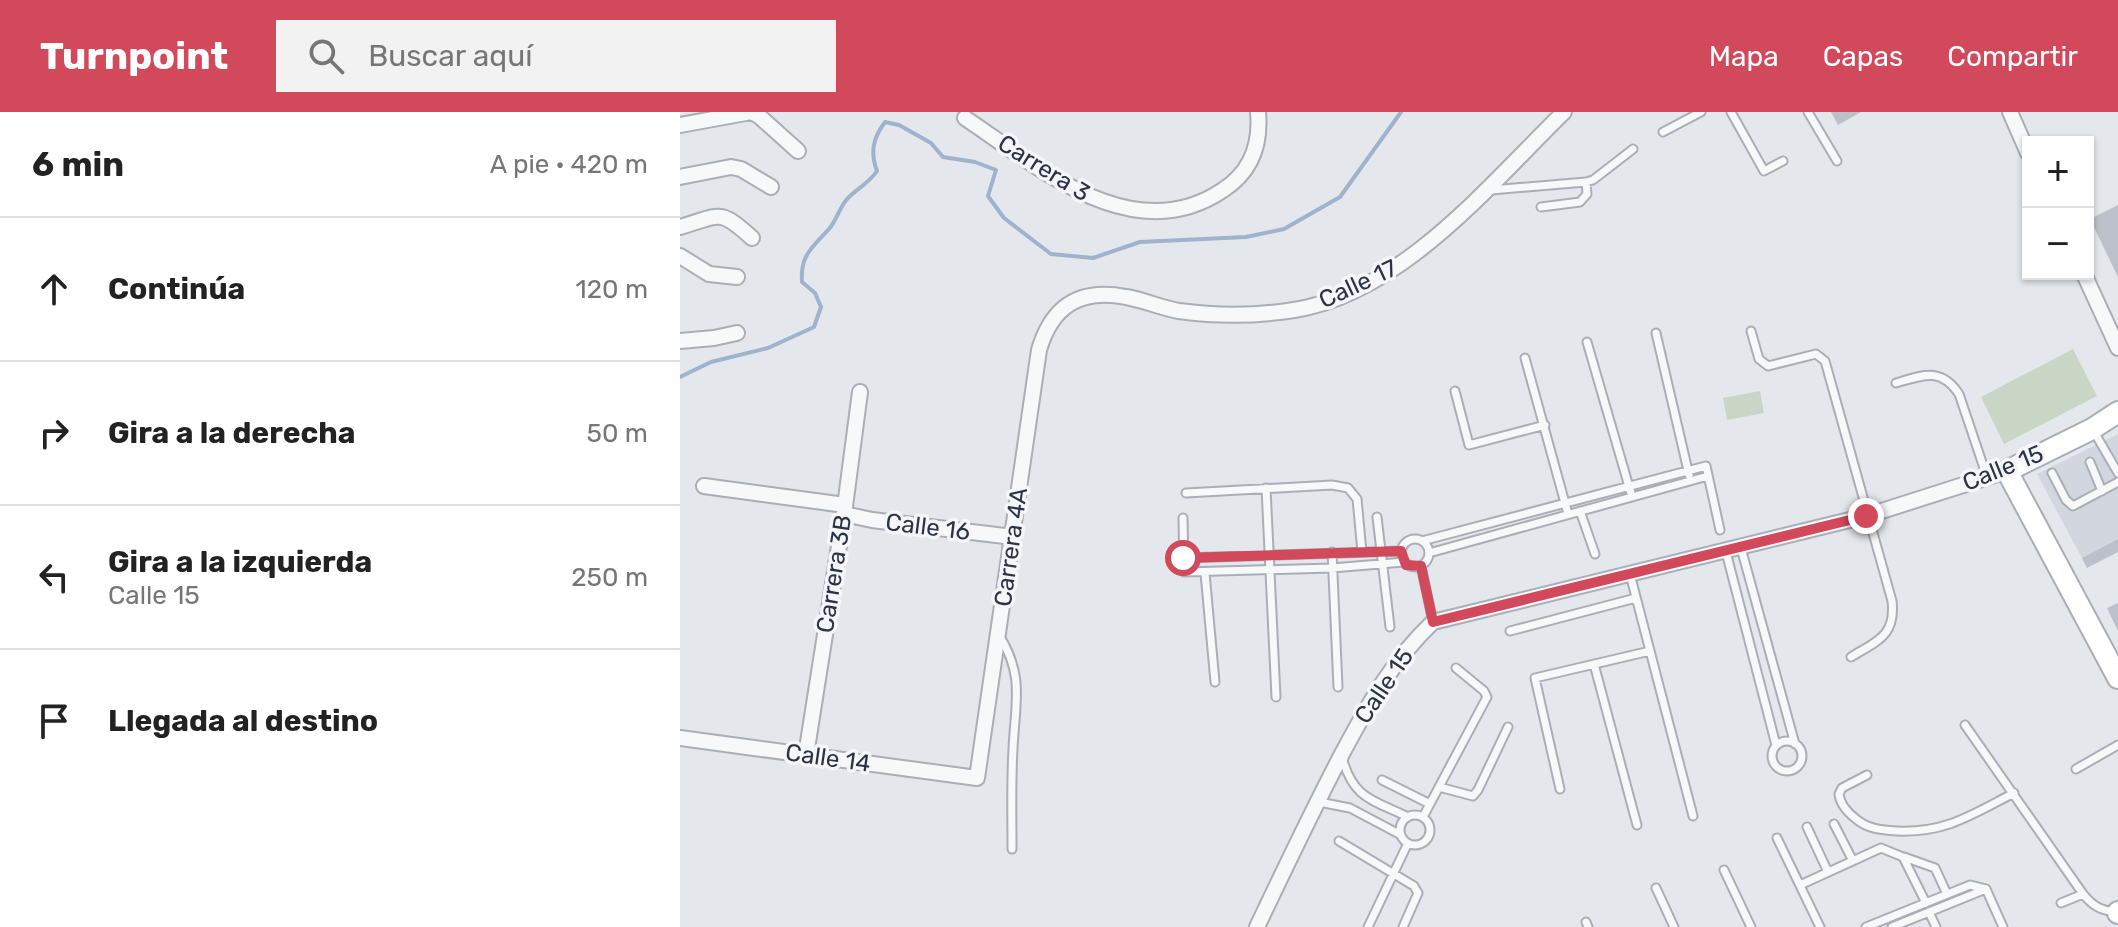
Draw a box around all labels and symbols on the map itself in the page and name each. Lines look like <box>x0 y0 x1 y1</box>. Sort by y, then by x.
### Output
street label: Carrera 3 <box>993 129 1095 207</box>
street label: Calle 17 <box>1315 254 1401 314</box>
street label: Calle 15 <box>1958 439 2048 497</box>
street label: Carrera 4A <box>989 486 1033 608</box>
route end <box>1848 498 1884 534</box>
street label: Calle 16 <box>884 508 972 546</box>
street label: Carrera 3B <box>811 513 857 635</box>
route start <box>1165 540 1201 576</box>
street label: Calle 15 <box>1349 643 1419 729</box>
street label: Calle 14 <box>784 738 872 778</box>

